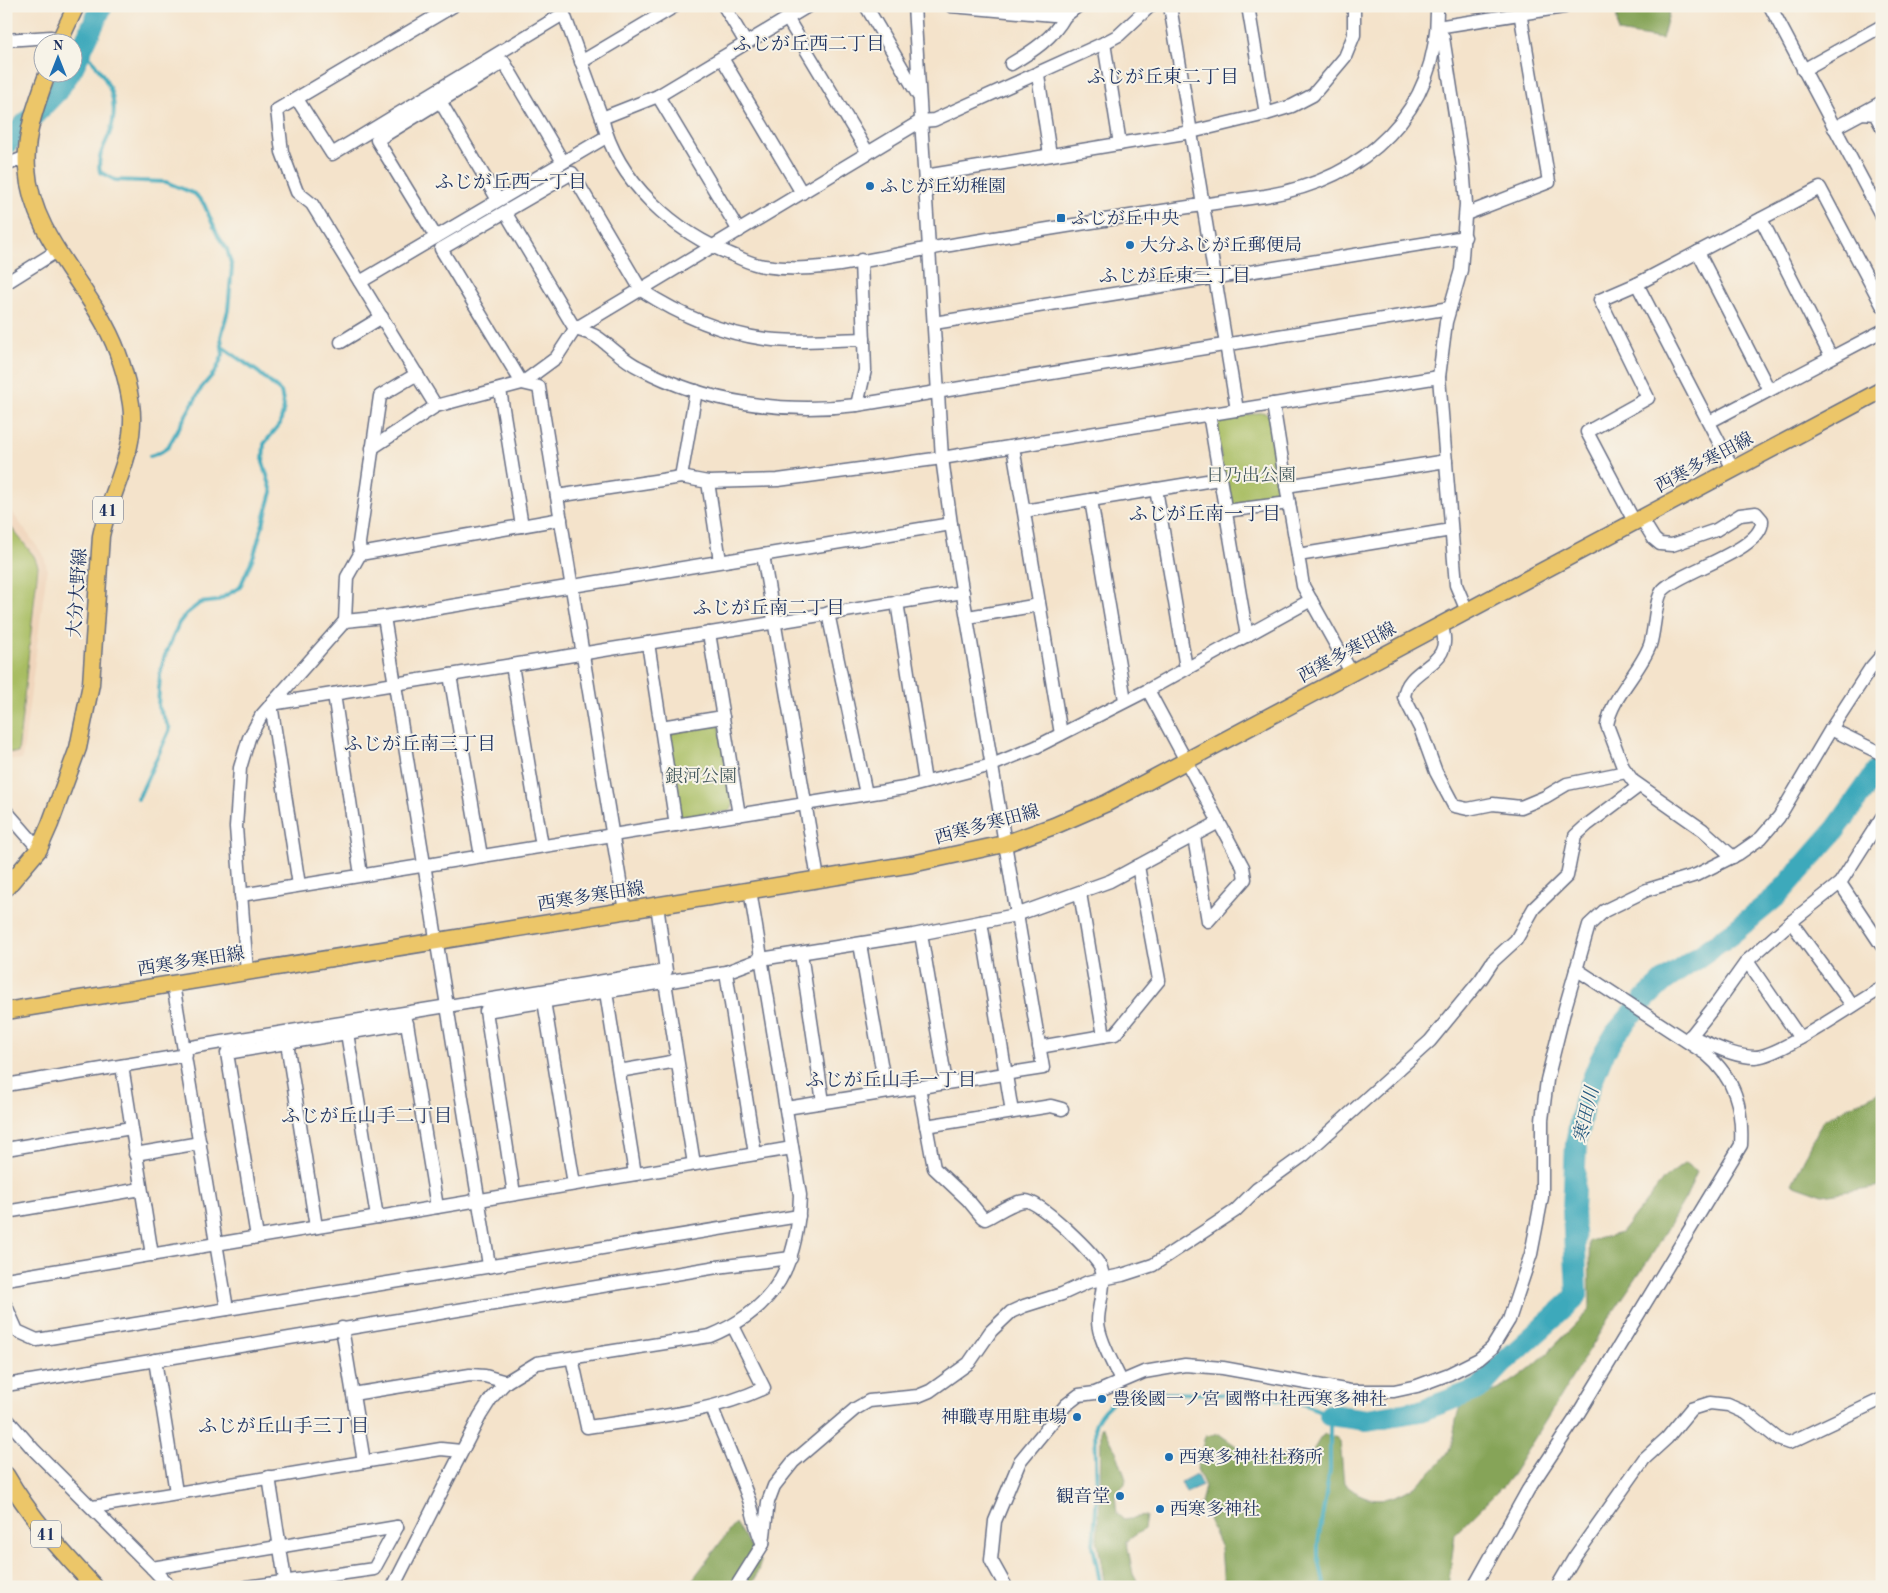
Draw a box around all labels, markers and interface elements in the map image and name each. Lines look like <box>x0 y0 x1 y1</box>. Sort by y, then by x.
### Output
north arrow <box>32 32 82 82</box>
district label: ふじが丘西二丁目 <box>733 34 885 55</box>
text: N <box>53 39 64 53</box>
district label: ふじが丘東二丁目 <box>1087 66 1239 88</box>
district label: ふじが丘西一丁目 <box>435 172 587 193</box>
place label: ふじが丘幼稚園 <box>880 176 1006 196</box>
marker: ふじが丘幼稚園 <box>864 180 876 192</box>
place label: ふじが丘中央 <box>1071 208 1179 228</box>
marker: ふじが丘中央 <box>1055 212 1067 224</box>
place label: 大分ふじが丘郵便局 <box>1140 235 1302 255</box>
marker: 大分ふじが丘郵便局 <box>1124 239 1136 251</box>
district label: ふじが丘東三丁目 <box>1099 265 1251 287</box>
street label: 西寒多寒田線 <box>1652 428 1756 496</box>
park label: 日乃出公園 <box>1206 466 1296 485</box>
road number: 41 <box>93 496 123 524</box>
district label: ふじが丘南一丁目 <box>1129 503 1281 525</box>
street label: 大分大野線 <box>64 547 90 639</box>
district label: ふじが丘南二丁目 <box>693 597 845 619</box>
street label: 西寒多寒田線 <box>1295 618 1399 686</box>
district label: ふじが丘南三丁目 <box>344 733 496 755</box>
park label: 銀河公園 <box>665 766 737 786</box>
street label: 西寒多寒田線 <box>932 800 1042 848</box>
street label: 西寒多寒田線 <box>536 878 646 914</box>
street label: 西寒多寒田線 <box>136 943 246 979</box>
district label: ふじが丘山手一丁目 <box>805 1070 977 1091</box>
water label: 寒田川 <box>1570 1083 1604 1145</box>
district label: ふじが丘山手二丁目 <box>281 1106 453 1127</box>
place label: 豊後國一ノ宮 國幣中社西寒多神社 <box>1112 1389 1387 1409</box>
marker: 豊後國一ノ宮 國幣中社西寒多神社 <box>1096 1393 1108 1405</box>
place label: 神職専用駐車場 <box>941 1407 1067 1427</box>
marker: 神職専用駐車場 <box>1071 1411 1083 1423</box>
district label: ふじが丘山手三丁目 <box>198 1416 370 1437</box>
place label: 西寒多神社社務所 <box>1179 1447 1323 1467</box>
marker: 西寒多神社社務所 <box>1163 1451 1175 1463</box>
place label: 観音堂 <box>1056 1486 1110 1506</box>
marker: 観音堂 <box>1114 1490 1126 1502</box>
place label: 西寒多神社 <box>1170 1499 1260 1519</box>
marker: 西寒多神社 <box>1154 1503 1166 1515</box>
road number: 41 <box>31 1520 61 1548</box>

